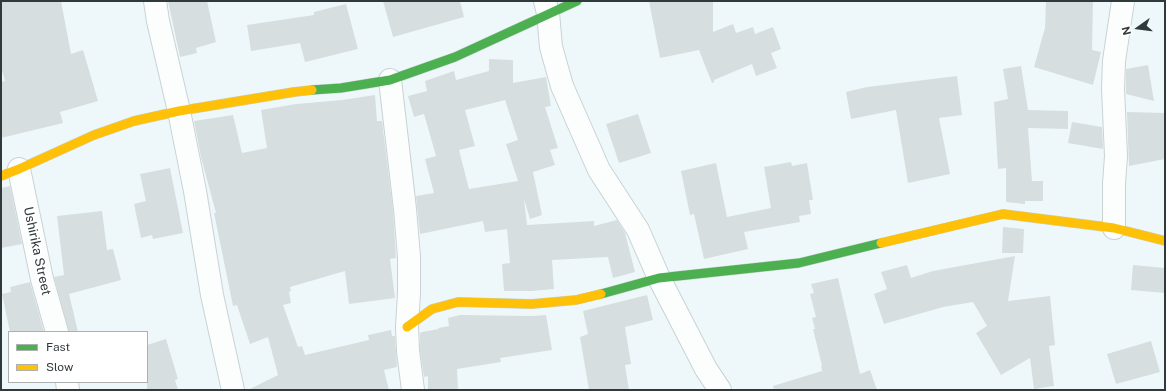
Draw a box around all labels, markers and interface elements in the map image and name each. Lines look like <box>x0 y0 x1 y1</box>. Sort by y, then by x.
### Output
north arrow <box>1118 8 1158 48</box>
text: N <box>1119 25 1133 37</box>
street label: Ushirika Street <box>20 205 54 297</box>
legend <box>8 331 148 383</box>
text: Fast <box>46 340 70 354</box>
text: Slow <box>46 360 73 374</box>

